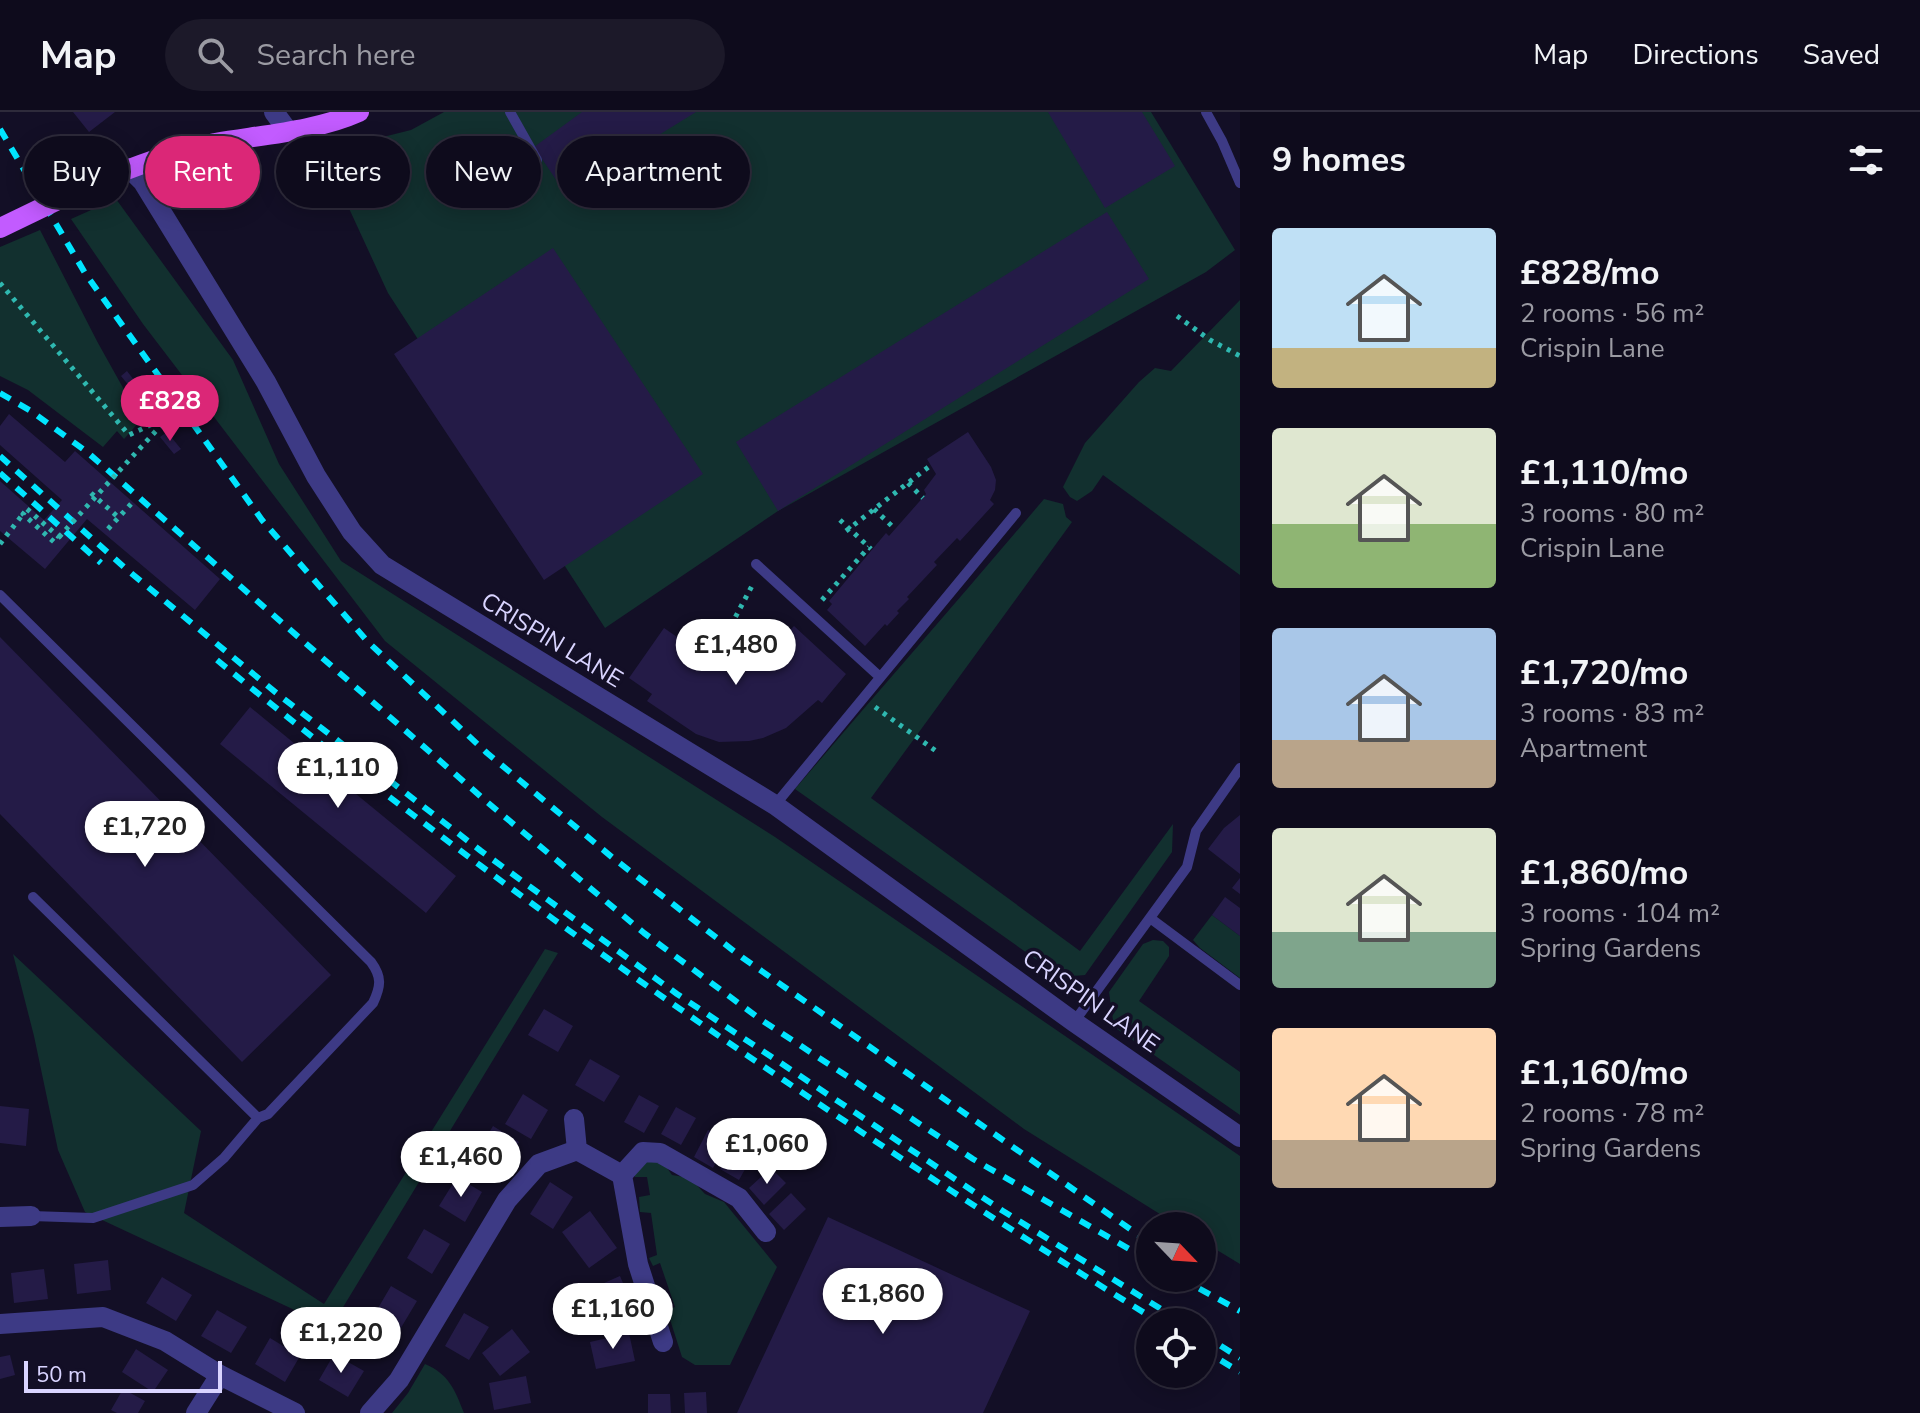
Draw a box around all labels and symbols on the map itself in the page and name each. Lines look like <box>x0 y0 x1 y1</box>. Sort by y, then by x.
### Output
pin: £828 <box>123 375 217 443</box>
street label: CRISPIN LANE <box>475 585 629 695</box>
pin: £1,480 <box>671 619 801 687</box>
pin: £1,110 <box>273 742 403 810</box>
pin: £1,720 <box>80 801 210 869</box>
street label: CRISPIN LANE <box>1016 942 1166 1060</box>
pin: £1,060 <box>702 1118 832 1186</box>
pin: £1,460 <box>396 1131 526 1199</box>
north arrow <box>1136 1212 1216 1292</box>
pin: £1,860 <box>818 1268 948 1336</box>
pin: £1,160 <box>548 1283 678 1351</box>
pin: £1,220 <box>276 1307 406 1375</box>
scale bar <box>24 1357 222 1393</box>

